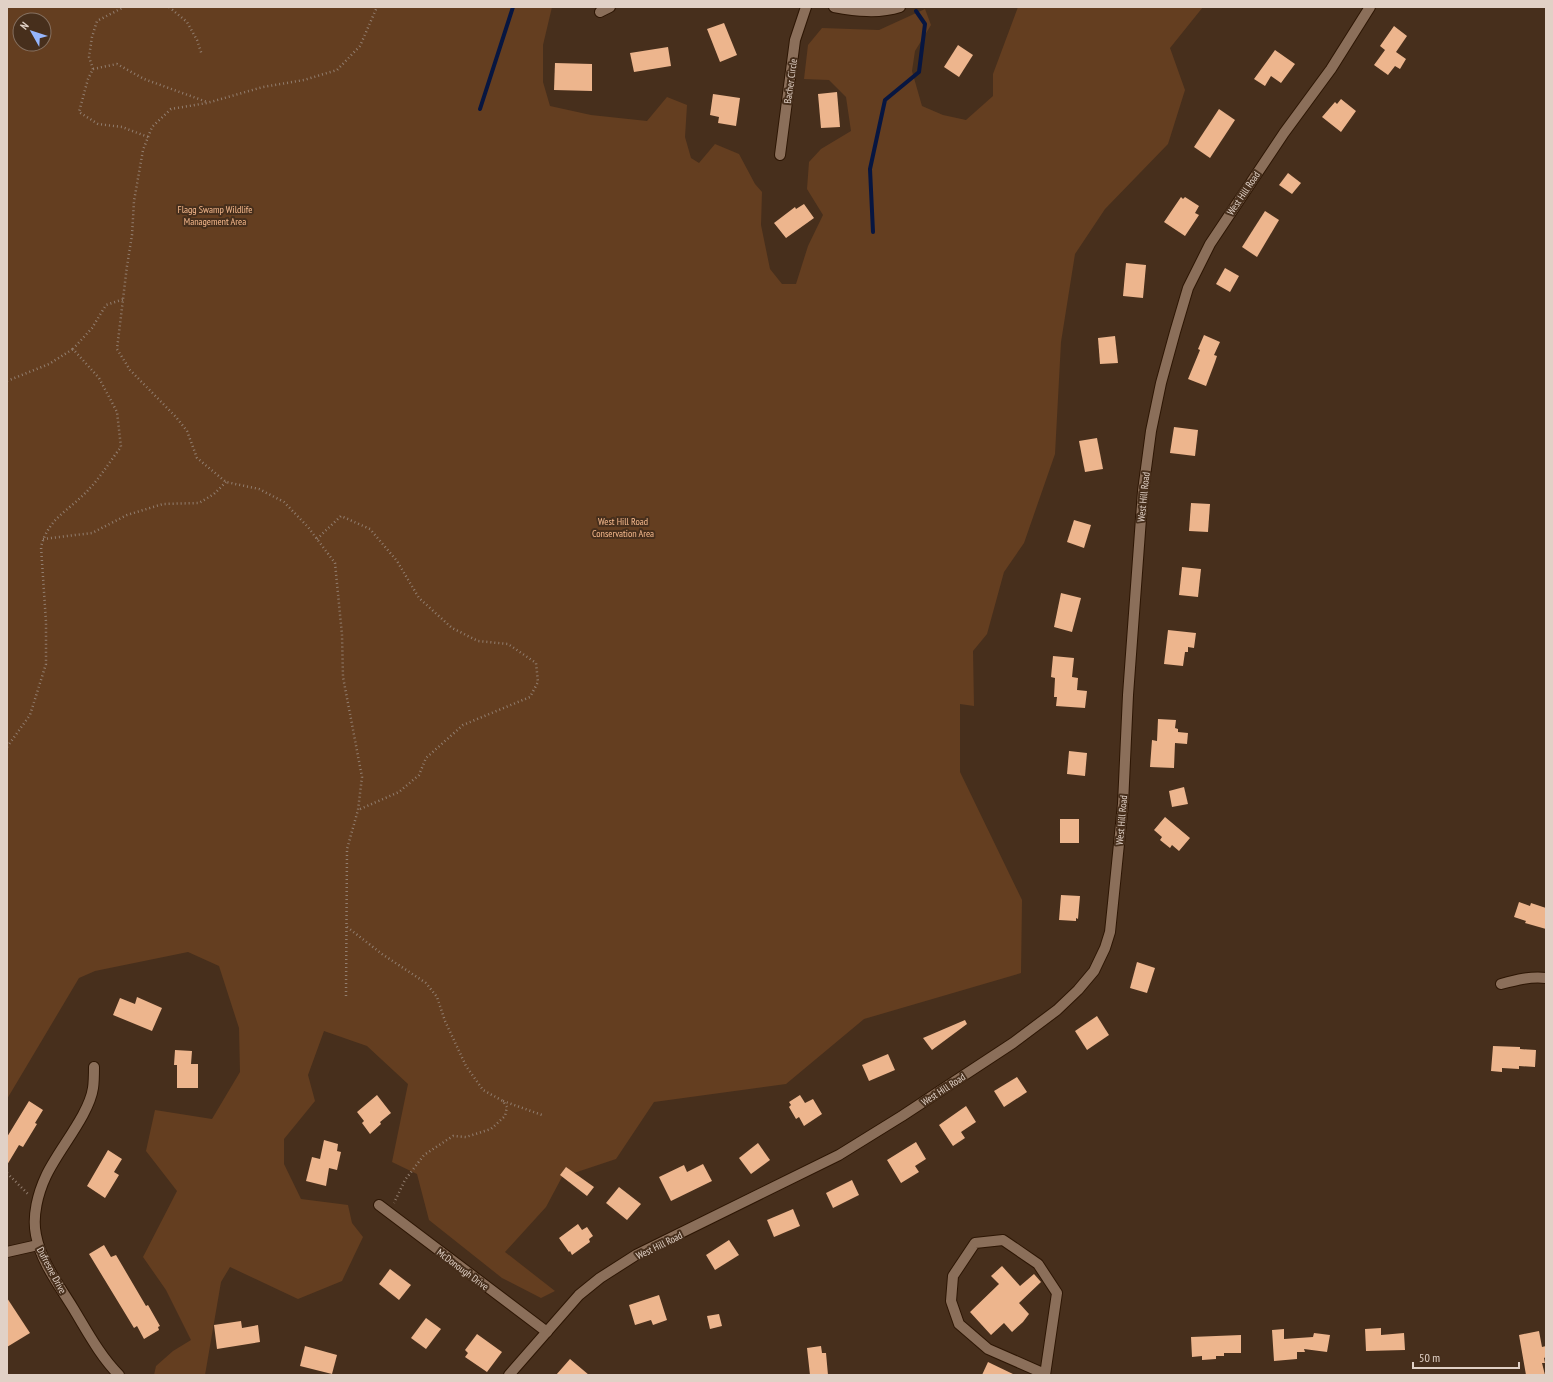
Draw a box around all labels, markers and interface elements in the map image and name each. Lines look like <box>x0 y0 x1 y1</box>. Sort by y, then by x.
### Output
north arrow <box>12 12 52 52</box>
text: N <box>17 19 32 32</box>
street label: Bacher Circle <box>781 58 800 104</box>
street label: West Hill Road <box>1224 169 1263 218</box>
park label: Flagg Swamp Wildlife Management Area <box>178 203 252 228</box>
street label: West Hill Road <box>1134 471 1153 523</box>
park label: West Hill Road Conservation Area <box>592 515 654 540</box>
street label: West Hill Road <box>1113 795 1130 846</box>
street label: West Hill Road <box>919 1070 968 1109</box>
street label: West Hill Road <box>634 1229 685 1262</box>
street label: Dufresne Drive <box>34 1245 69 1296</box>
street label: McDonough Drive <box>434 1246 491 1293</box>
scale bar <box>1413 1344 1519 1370</box>
text: 50 m <box>1419 1350 1440 1365</box>

